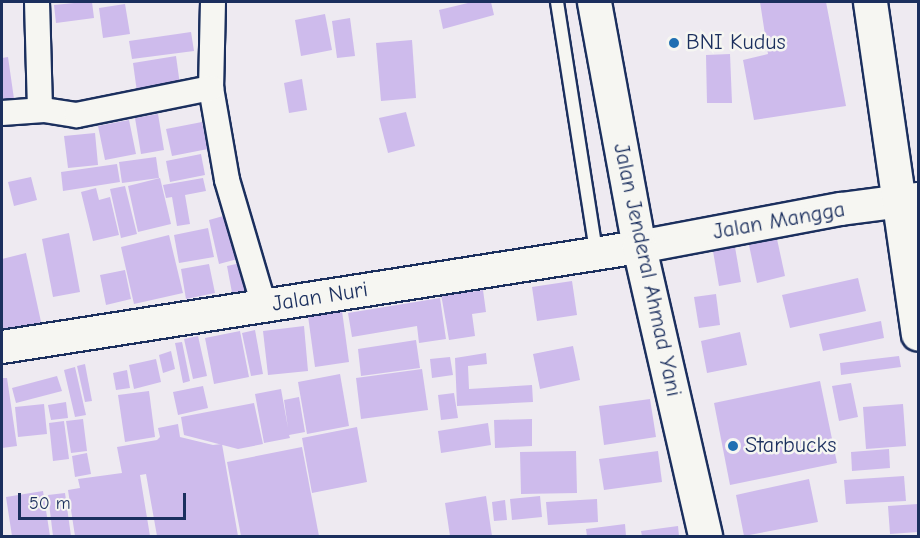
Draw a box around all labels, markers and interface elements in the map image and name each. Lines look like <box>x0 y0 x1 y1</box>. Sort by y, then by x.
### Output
place label: BNI Kudus <box>686 30 786 56</box>
marker: BNI Kudus <box>667 36 681 50</box>
street label: Jalan Jenderal Ahmad Yani <box>607 141 687 399</box>
street label: Jalan Mangga <box>711 196 847 246</box>
street label: Jalan Nuri <box>270 276 370 318</box>
place label: Starbucks <box>745 433 836 459</box>
marker: Starbucks <box>726 439 740 453</box>
scale bar <box>21 481 189 519</box>
text: 50 m <box>29 493 71 514</box>

